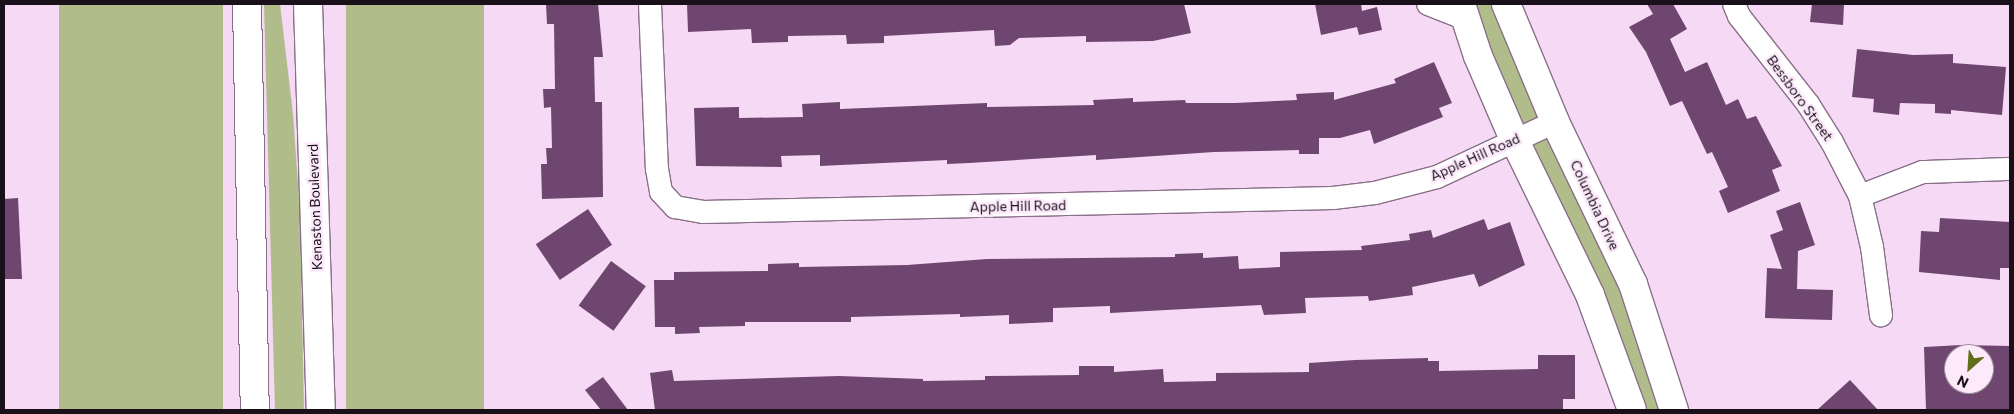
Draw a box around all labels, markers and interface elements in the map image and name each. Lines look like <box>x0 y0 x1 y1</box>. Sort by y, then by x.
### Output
street label: Bessboro Street <box>1763 52 1837 144</box>
street label: Apple Hill Road <box>1428 130 1522 184</box>
street label: Kenaston Boulevard <box>304 144 326 270</box>
street label: Columbia Drive <box>1567 157 1623 253</box>
street label: Apple Hill Road <box>970 197 1066 215</box>
north arrow <box>1944 344 1994 394</box>
text: N <box>1954 372 1971 392</box>

